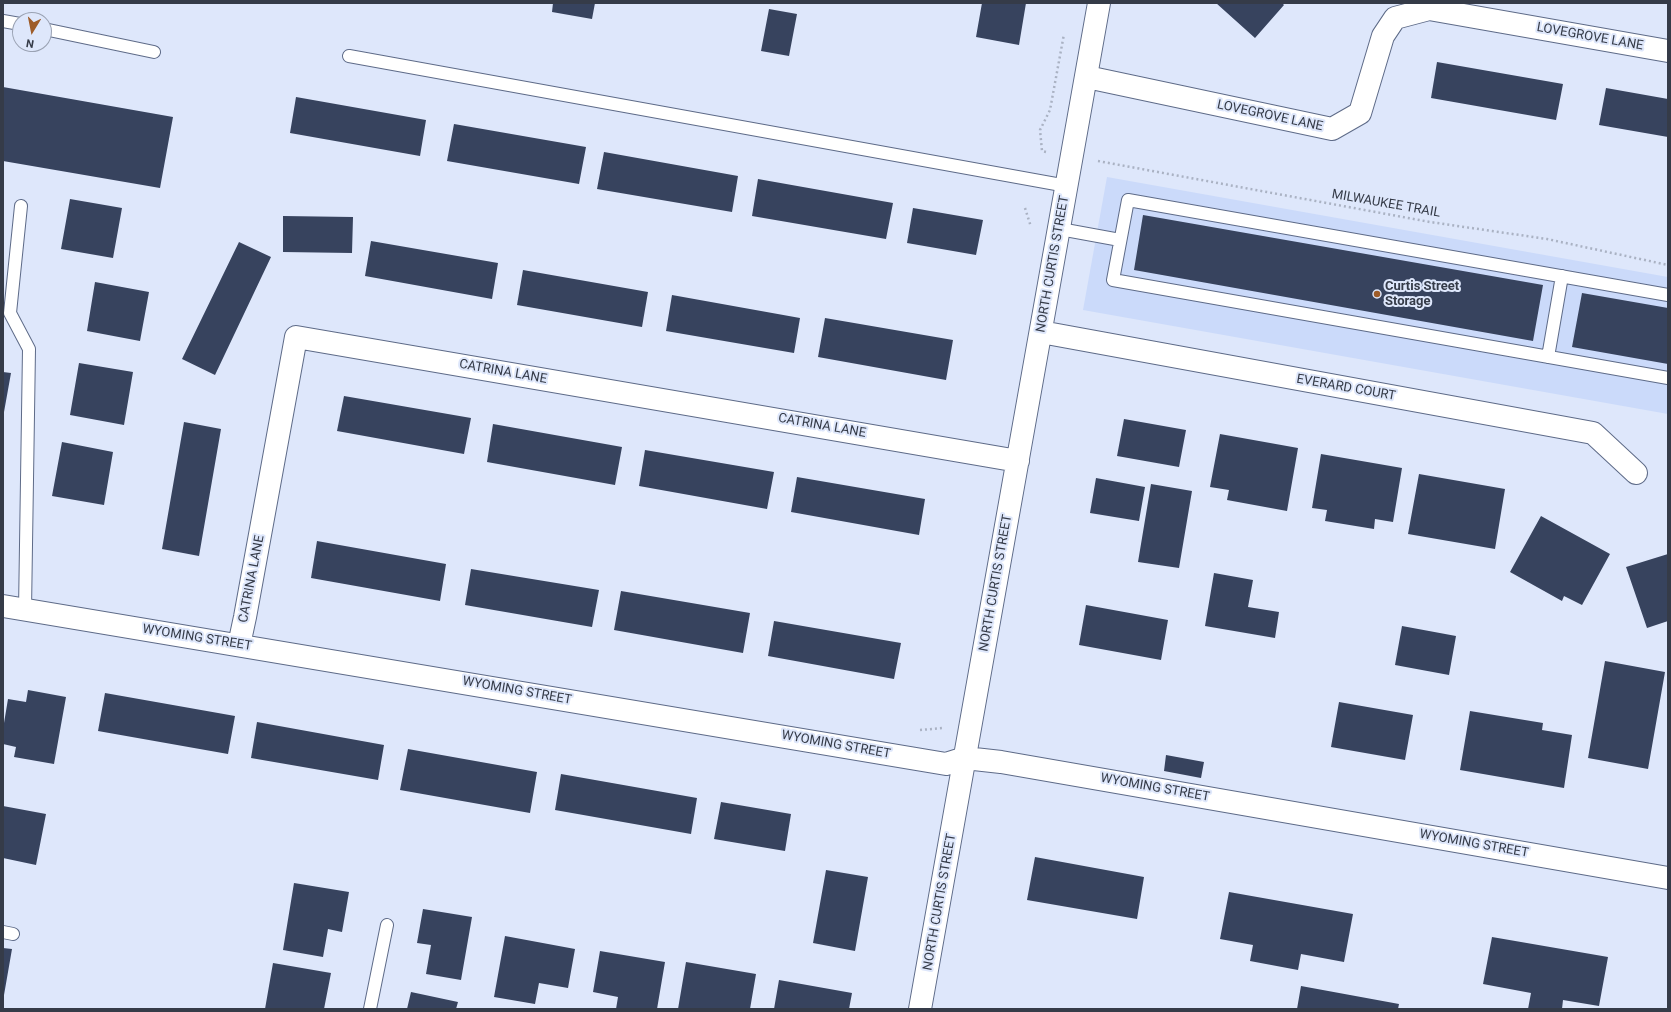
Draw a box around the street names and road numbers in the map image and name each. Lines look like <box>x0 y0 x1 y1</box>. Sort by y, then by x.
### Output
street label: LOVEGROVE LANE <box>1536 20 1644 54</box>
street label: LOVEGROVE LANE <box>1216 97 1324 135</box>
street label: MILWAUKEE TRAIL <box>1330 187 1442 221</box>
street label: NORTH CURTIS STREET <box>1033 194 1073 334</box>
street label: CATRINA LANE <box>458 357 548 387</box>
street label: EVERARD COURT <box>1295 372 1397 404</box>
street label: CATRINA LANE <box>777 411 867 441</box>
street label: NORTH CURTIS STREET <box>976 513 1016 653</box>
street label: CATRINA LANE <box>236 534 268 624</box>
street label: WYOMING STREET <box>141 622 253 654</box>
street label: WYOMING STREET <box>461 674 573 708</box>
street label: WYOMING STREET <box>780 728 892 762</box>
street label: WYOMING STREET <box>1099 771 1211 805</box>
street label: WYOMING STREET <box>1418 827 1530 861</box>
street label: NORTH CURTIS STREET <box>920 832 960 972</box>

